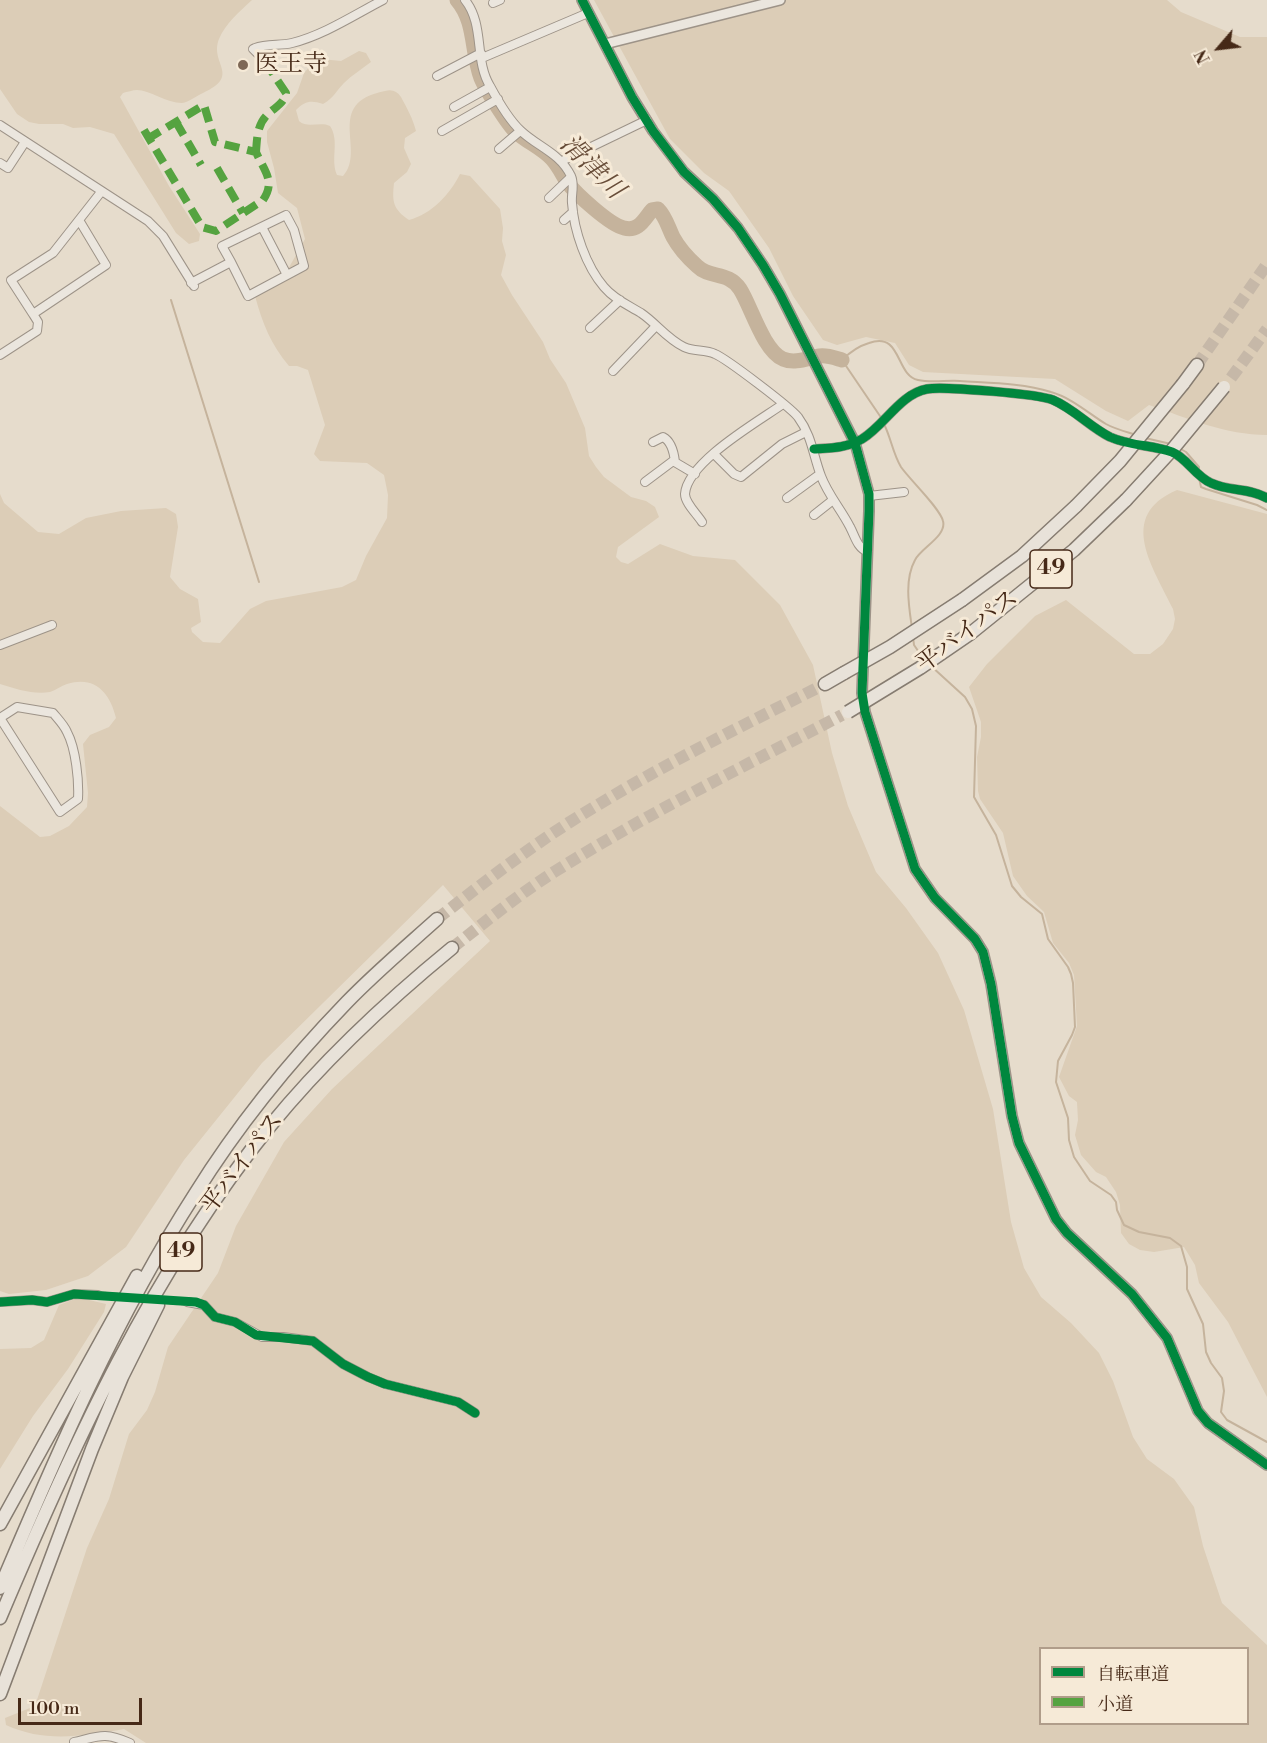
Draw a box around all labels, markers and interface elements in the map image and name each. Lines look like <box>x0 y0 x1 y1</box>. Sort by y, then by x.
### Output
north arrow <box>1189 18 1249 78</box>
text: N <box>1191 46 1215 67</box>
place label: 医王寺 <box>255 51 327 79</box>
marker: 医王寺 <box>236 58 250 72</box>
water label: 滑津川 <box>552 129 630 207</box>
road number: 49 <box>1030 550 1072 588</box>
street label: 平バイパス <box>911 584 1025 680</box>
street label: 平バイパス <box>195 1107 291 1221</box>
road number: 49 <box>160 1233 202 1271</box>
legend <box>1039 1647 1249 1725</box>
text: 自転車道 <box>1097 1663 1169 1686</box>
scale bar <box>21 1686 146 1724</box>
text: 小道 <box>1097 1693 1133 1716</box>
text: 100 m <box>29 1697 80 1720</box>

